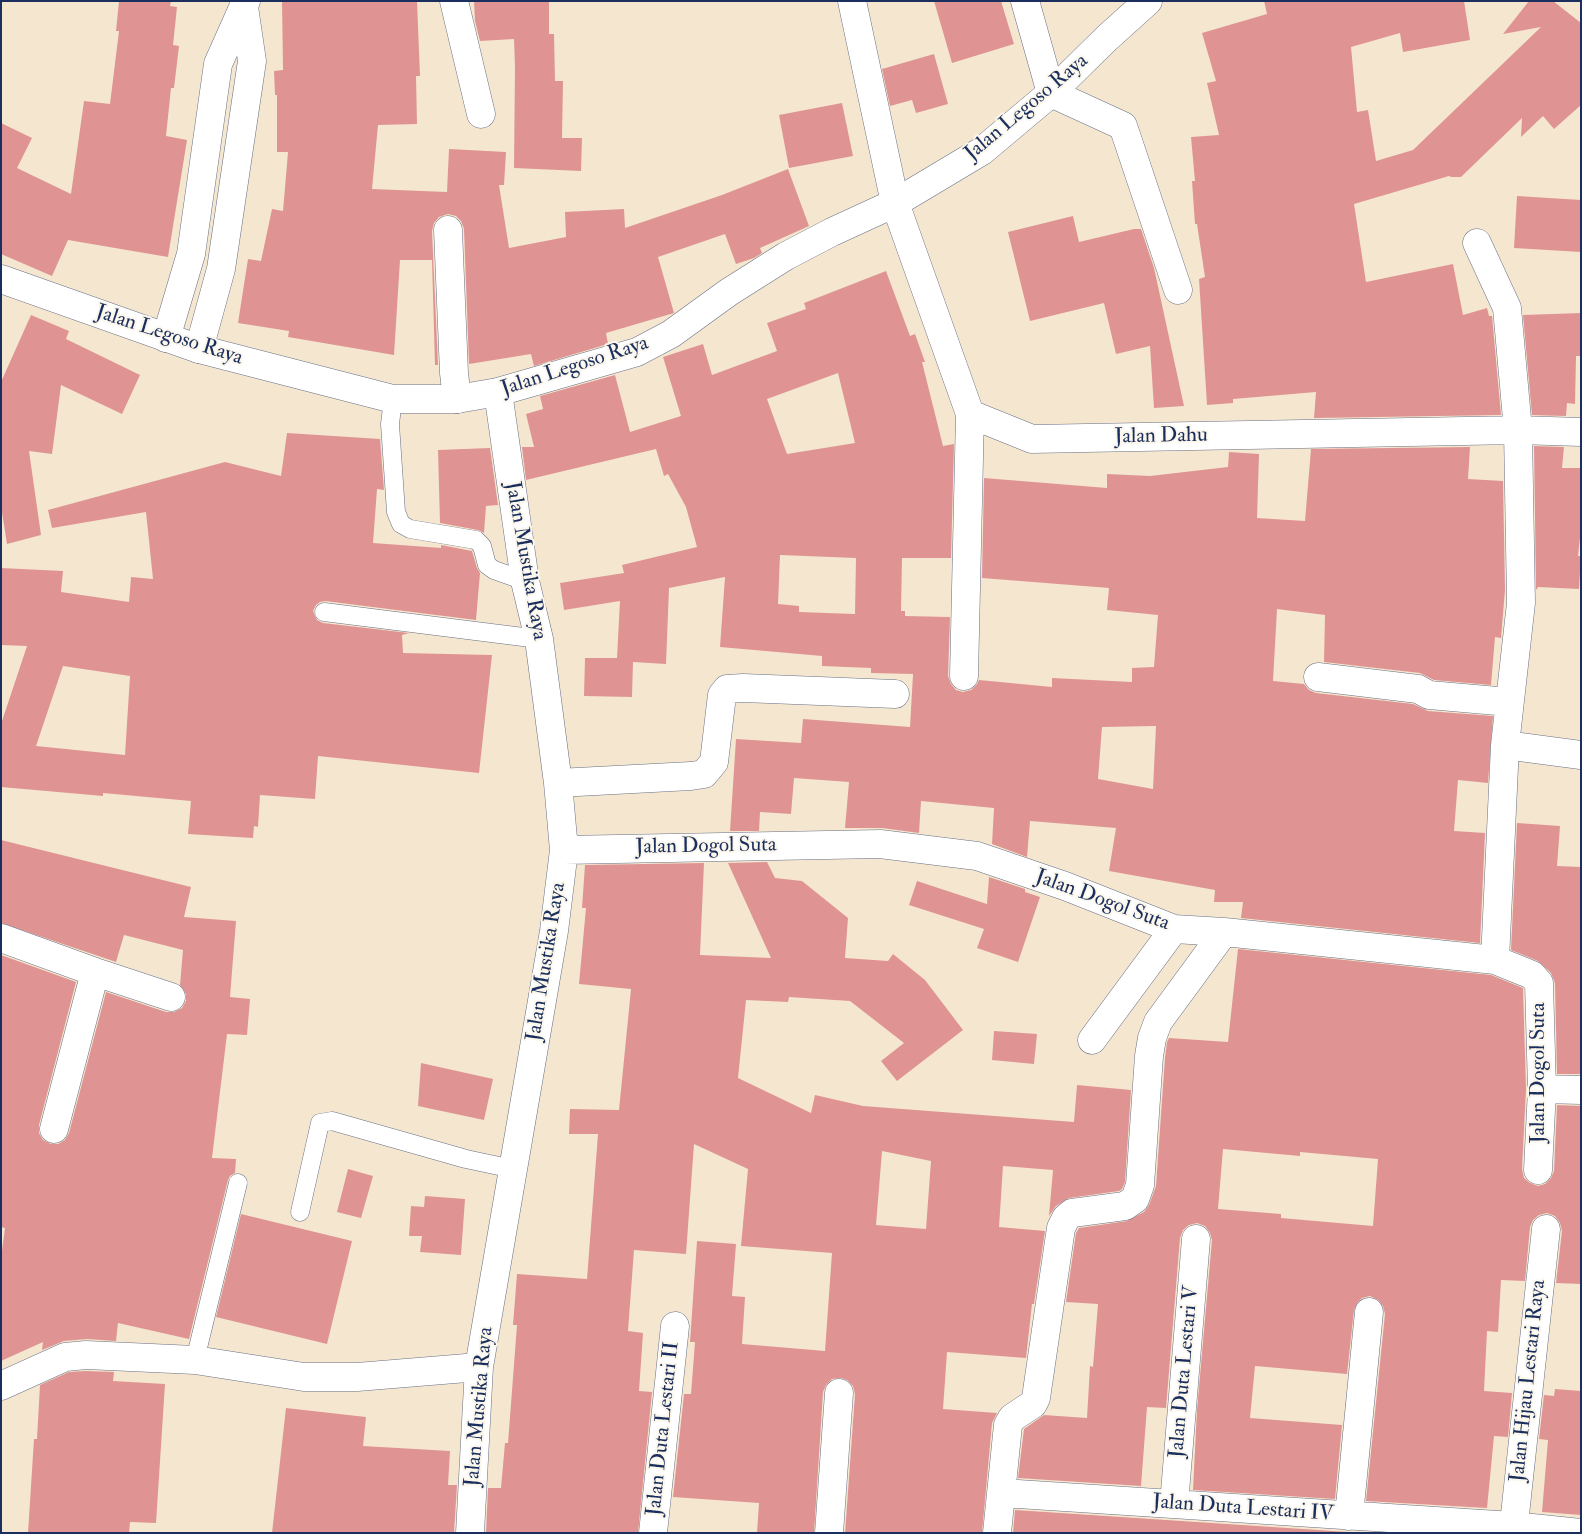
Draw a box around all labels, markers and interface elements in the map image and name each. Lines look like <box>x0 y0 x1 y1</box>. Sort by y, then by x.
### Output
street label: Jalan Legoso Raya <box>960 49 1094 167</box>
street label: Jalan Legoso Raya <box>92 300 246 372</box>
street label: Jalan Legoso Raya <box>498 331 652 403</box>
street label: Jalan Dahu <box>1114 424 1208 450</box>
street label: Jalan Mustika Raya <box>499 480 551 642</box>
street label: Jalan Dogol Suta <box>635 833 777 861</box>
street label: Jalan Dogol Suta <box>1031 865 1173 937</box>
street label: Jalan Mustika Raya <box>522 881 572 1043</box>
street label: Jalan Dogol Suta <box>1526 1002 1552 1144</box>
street label: Jalan Hijau Lestari Raya <box>1506 1279 1552 1483</box>
street label: Jalan Duta Lestari V <box>1165 1285 1205 1459</box>
street label: Jalan Mustika Raya <box>460 1326 500 1488</box>
street label: Jalan Duta Lestari II <box>642 1341 686 1517</box>
street label: Jalan Duta Lestari IV <box>1152 1490 1334 1528</box>

